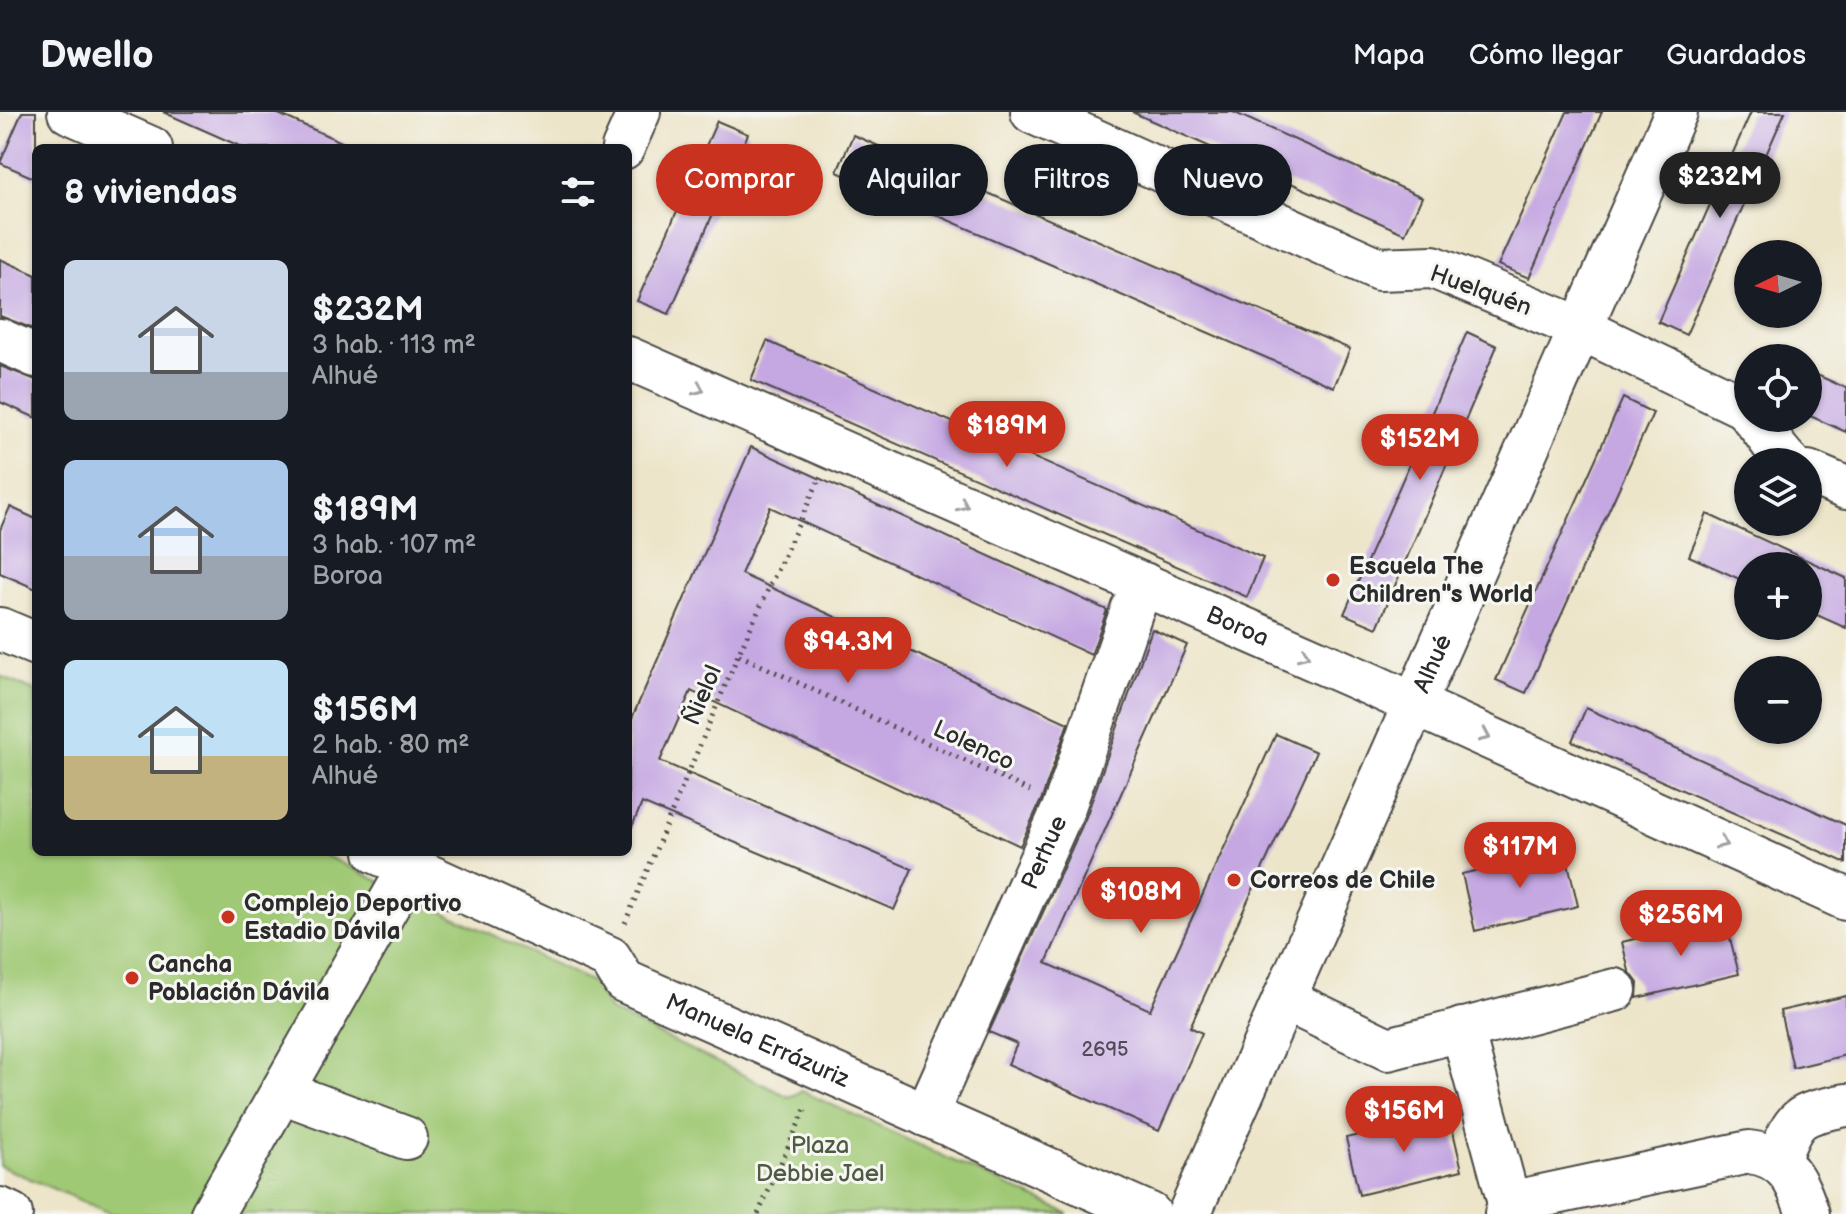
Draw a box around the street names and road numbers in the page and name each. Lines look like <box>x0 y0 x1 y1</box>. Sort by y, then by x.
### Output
street label: Huelquén <box>1426 259 1535 322</box>
street label: Boroa <box>1202 600 1273 653</box>
street label: Alhué <box>1407 630 1458 697</box>
street label: Ñielol <box>677 661 728 730</box>
street label: Lolenco <box>929 714 1019 777</box>
street label: Perhue <box>1015 811 1073 894</box>
street label: Manuela Errázuriz <box>661 987 854 1094</box>

